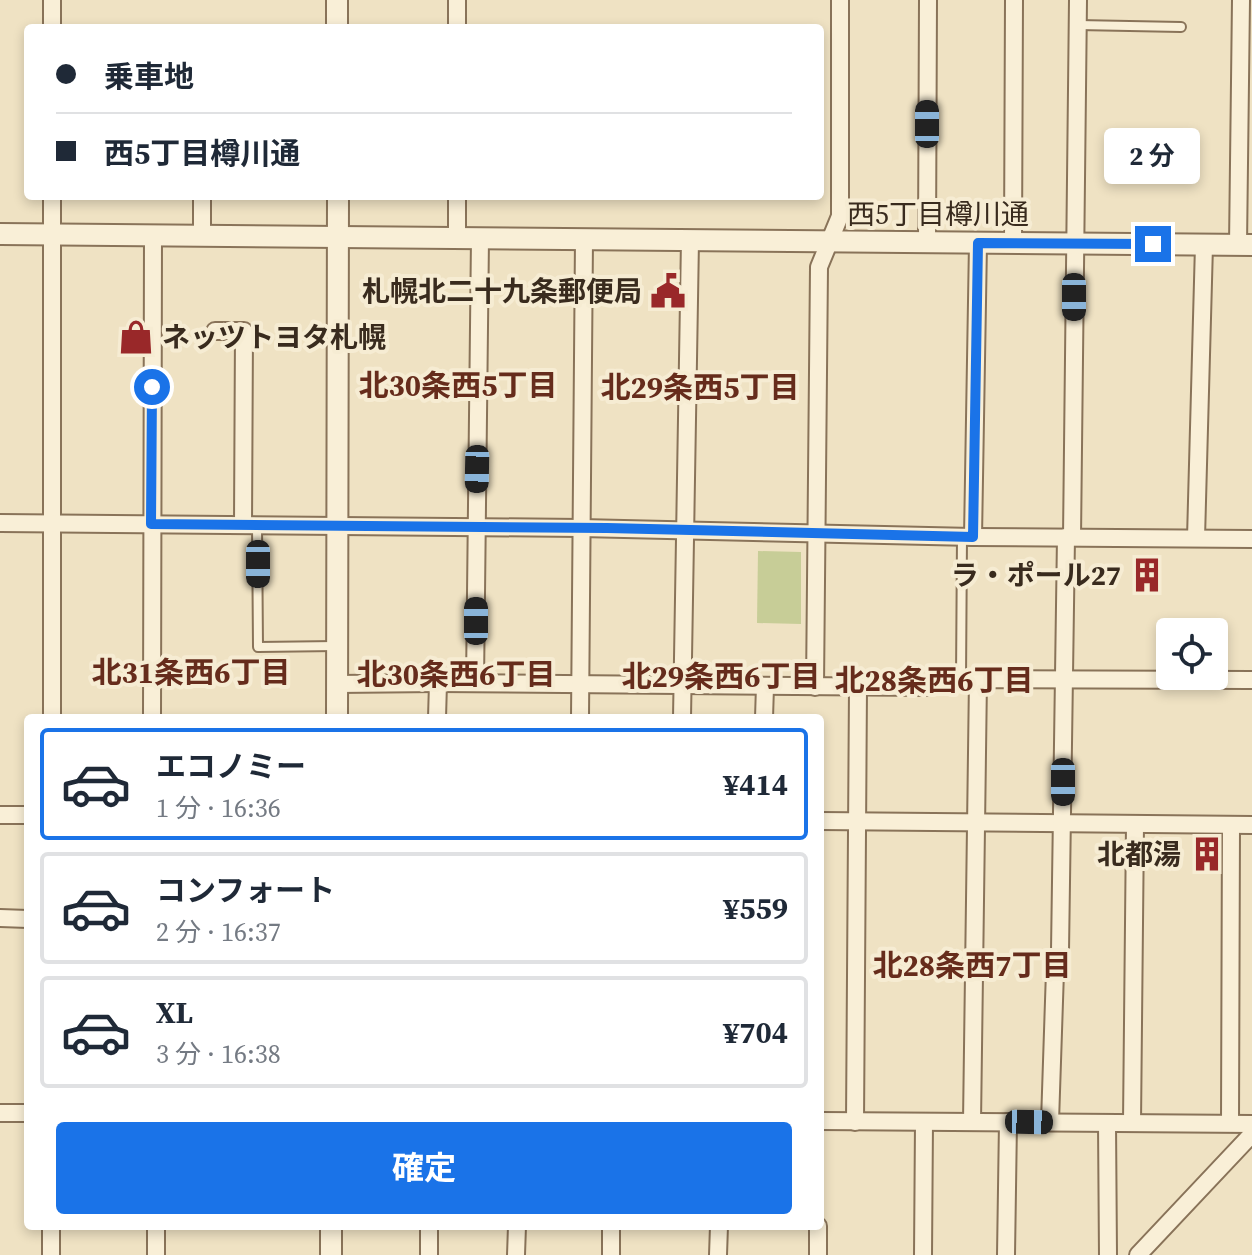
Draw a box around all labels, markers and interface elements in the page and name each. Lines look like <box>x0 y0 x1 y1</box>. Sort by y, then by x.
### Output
text: 乗車地 <box>104 56 194 97</box>
car <box>915 100 939 148</box>
callout: 2 分 <box>1105 128 1201 184</box>
text: 西5丁目樽川通 <box>104 133 300 174</box>
text: 2 分 <box>1129 138 1175 174</box>
street label: 西5丁目樽川通 <box>847 195 1029 233</box>
route end <box>1135 226 1171 262</box>
place label: 札幌北二十九条郵便局 <box>362 272 642 310</box>
public building icon: 札幌北二十九条郵便局 <box>649 272 687 310</box>
car <box>1062 273 1086 321</box>
shop icon: ネッツトヨタ札幌 <box>117 318 155 356</box>
place label: ネッツトヨタ札幌 <box>162 318 386 356</box>
district label: 北30条西5丁目 <box>359 365 557 406</box>
district label: 北29条西5丁目 <box>601 367 799 408</box>
route start <box>134 369 170 405</box>
car <box>465 445 489 493</box>
car <box>246 540 270 588</box>
place label: ラ・ポール27 <box>951 556 1121 594</box>
building icon: ラ・ポール27 <box>1128 556 1166 594</box>
car <box>464 597 488 645</box>
map controls <box>1156 618 1228 690</box>
button: locate <box>1156 618 1228 690</box>
district label: 北31条西6丁目 <box>92 652 290 693</box>
district label: 北30条西6丁目 <box>357 654 555 695</box>
district label: 北29条西6丁目 <box>622 656 820 697</box>
district label: 北28条西6丁目 <box>835 660 1033 701</box>
text: エコノミー <box>156 746 306 787</box>
icon: car <box>60 748 132 820</box>
car <box>1051 758 1075 806</box>
text: ¥414 <box>723 764 788 805</box>
text: 1 分 · 16:36 <box>156 790 281 826</box>
place label: 北都湯 <box>1097 835 1181 873</box>
building icon: 北都湯 <box>1188 835 1226 873</box>
text: コンフォート <box>156 870 335 911</box>
icon: car <box>60 872 132 944</box>
text: ¥559 <box>723 888 788 929</box>
text: 2 分 · 16:37 <box>156 914 281 950</box>
district label: 北28条西7丁目 <box>873 945 1071 986</box>
text: XL <box>156 992 193 1033</box>
icon: car <box>60 996 132 1068</box>
text: ¥704 <box>723 1012 788 1053</box>
text: 3 分 · 16:38 <box>156 1036 281 1072</box>
car <box>1005 1110 1053 1134</box>
button: 確定 <box>56 1122 792 1214</box>

